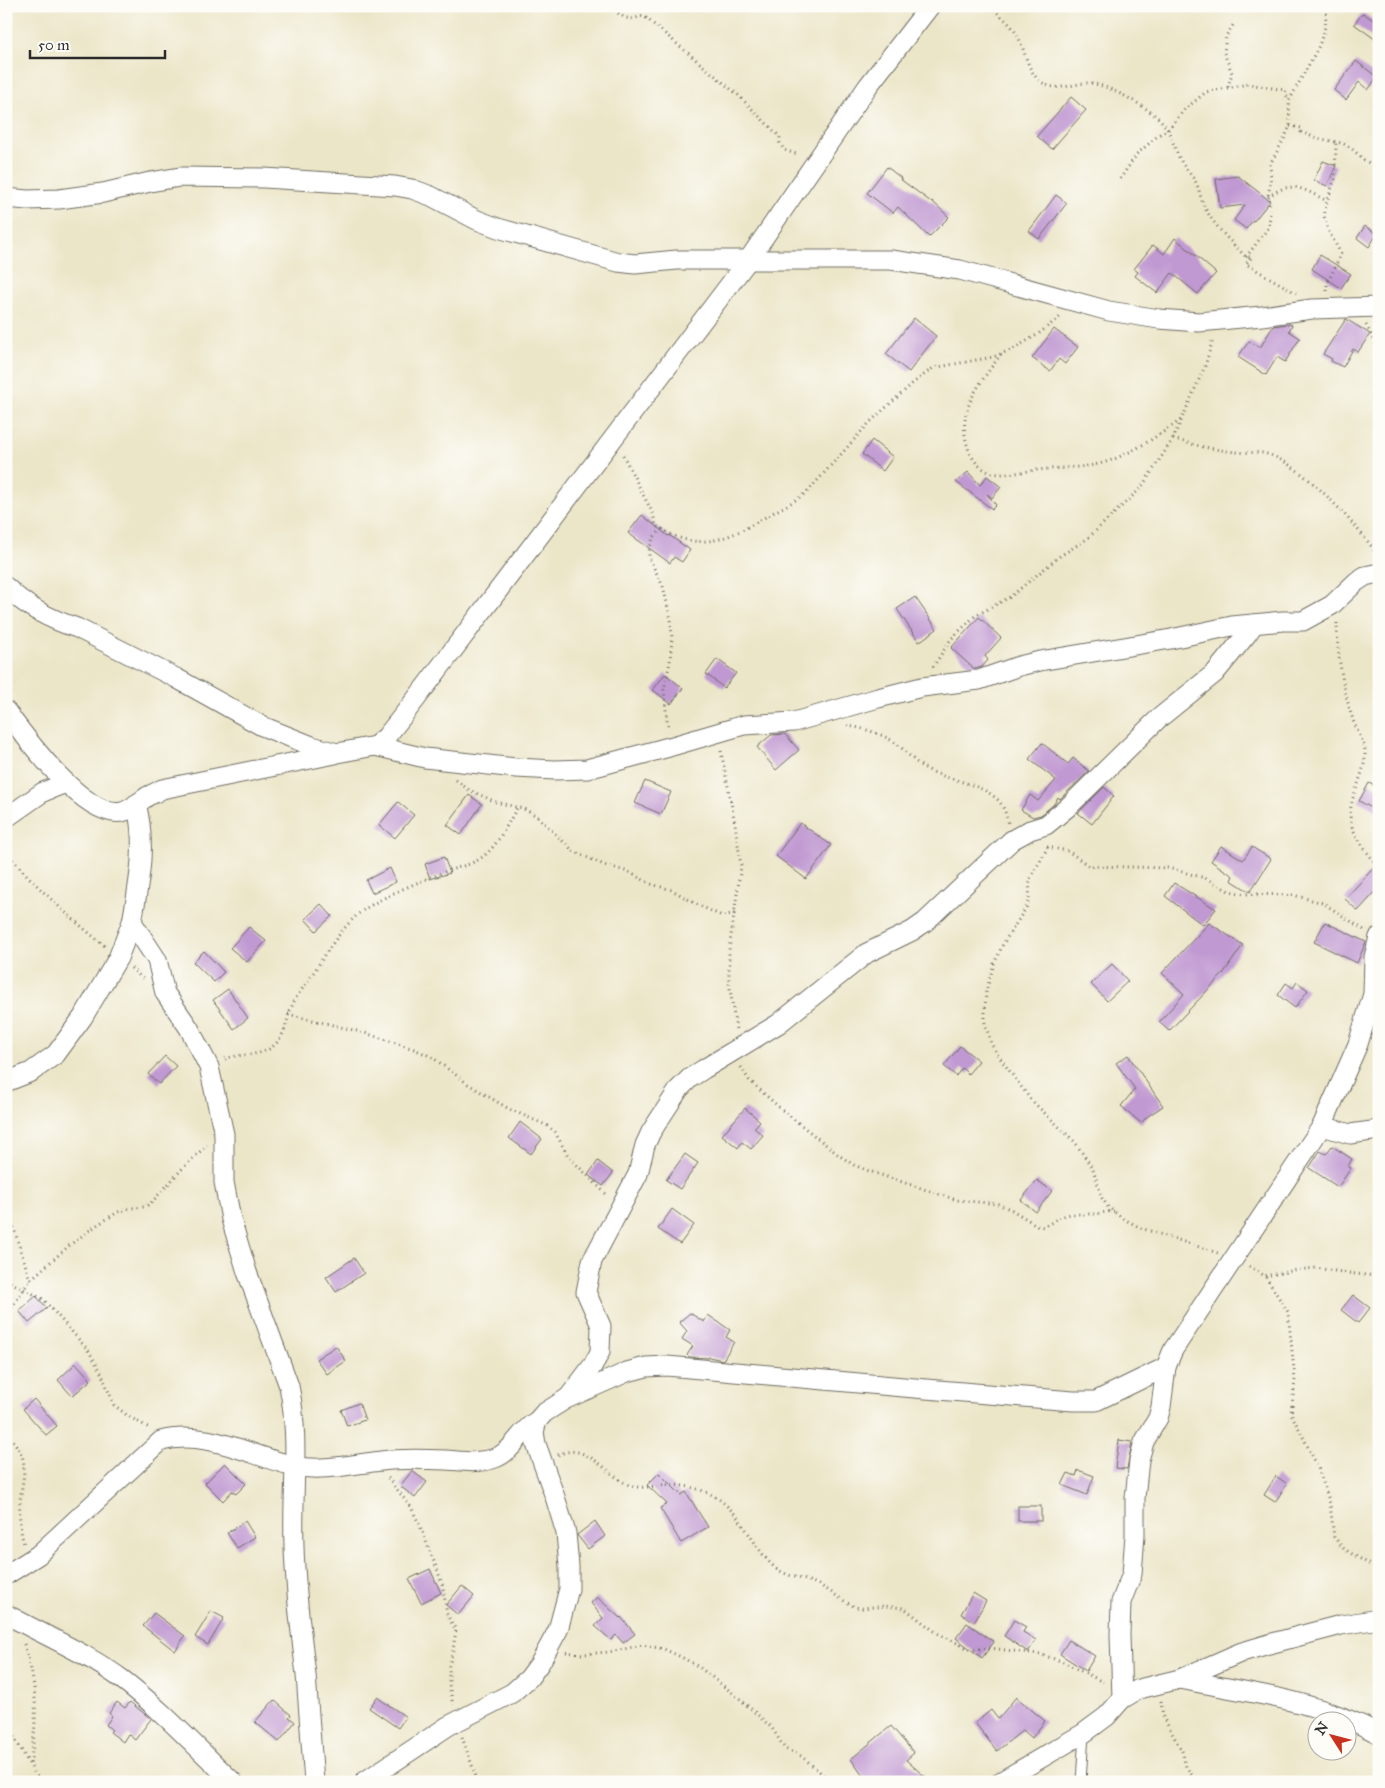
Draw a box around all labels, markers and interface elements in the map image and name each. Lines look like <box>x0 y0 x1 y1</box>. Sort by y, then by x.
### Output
scale bar <box>30 28 165 60</box>
text: 50 m <box>38 36 70 54</box>
north arrow <box>1308 1710 1358 1760</box>
text: N <box>1312 1719 1332 1738</box>

